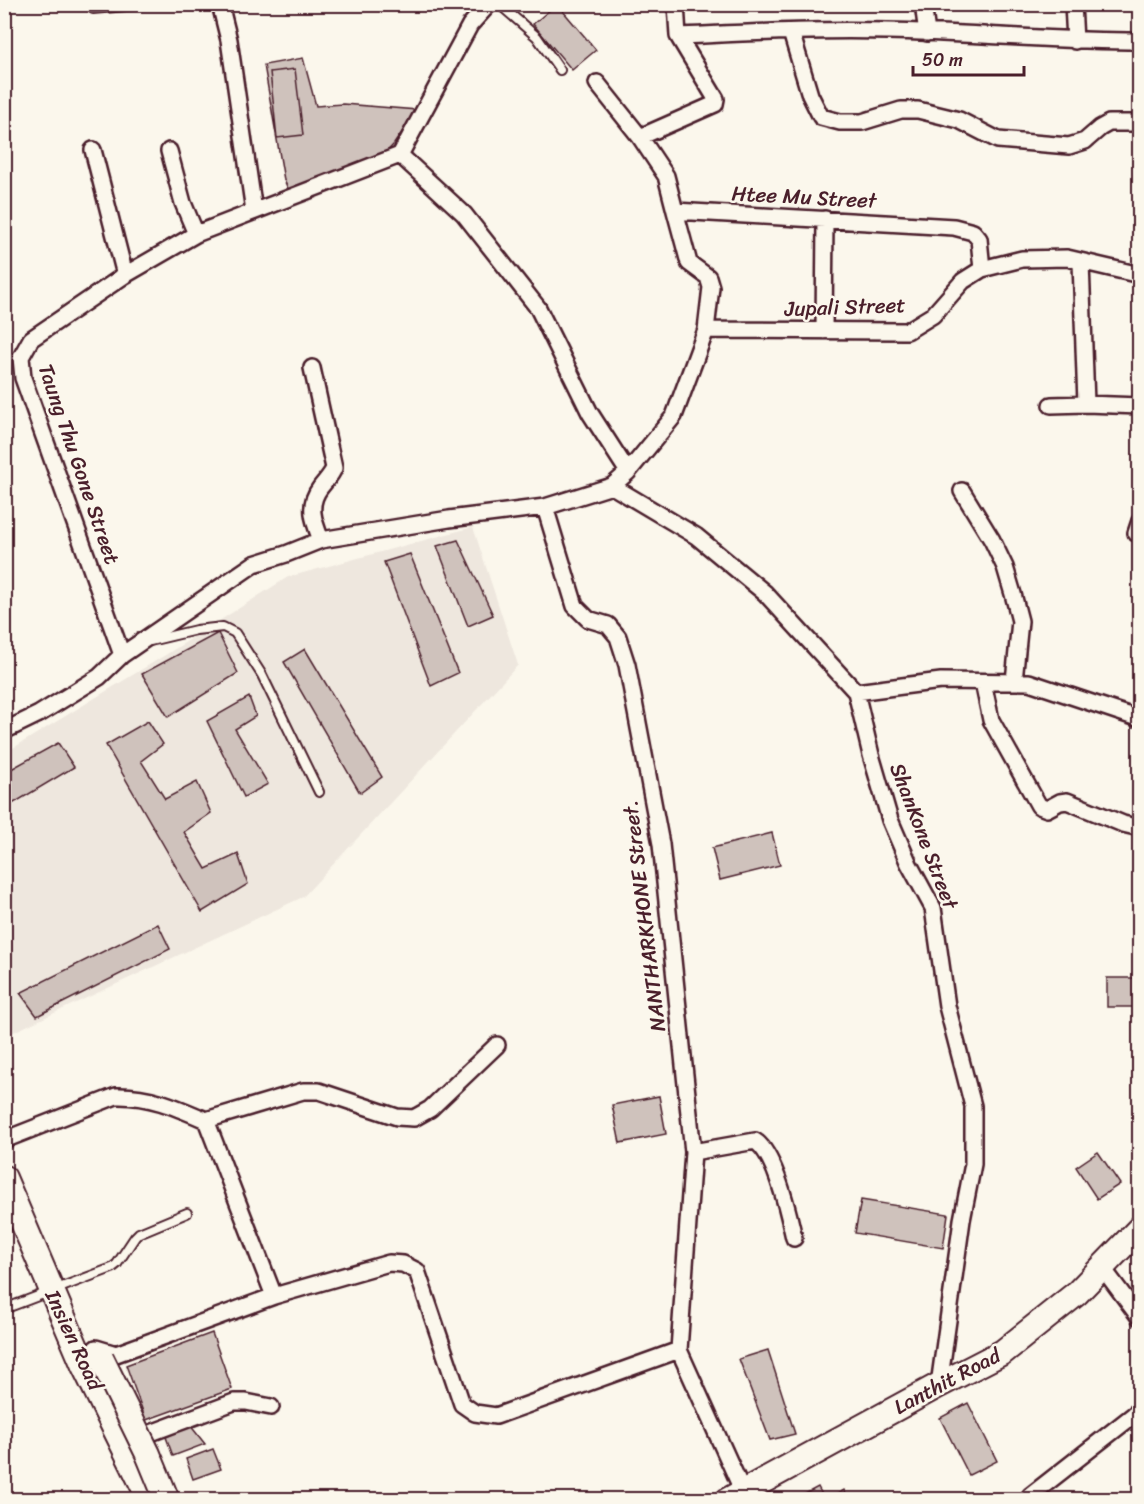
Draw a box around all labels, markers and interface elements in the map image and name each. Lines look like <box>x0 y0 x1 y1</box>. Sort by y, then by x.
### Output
scale bar <box>913 39 1024 77</box>
text: 50 m <box>922 44 963 76</box>
street label: Htee Mu Street <box>731 174 879 220</box>
street label: Jupali Street <box>783 286 906 328</box>
street label: Taung Thu Gone Street <box>27 358 131 570</box>
street label: ShanKone Street <box>879 757 970 916</box>
street label: NANTHARKHONE Street. <box>611 798 677 1034</box>
street label: Insien Road <box>34 1282 115 1398</box>
street label: Lanthit Road <box>886 1336 1009 1425</box>

